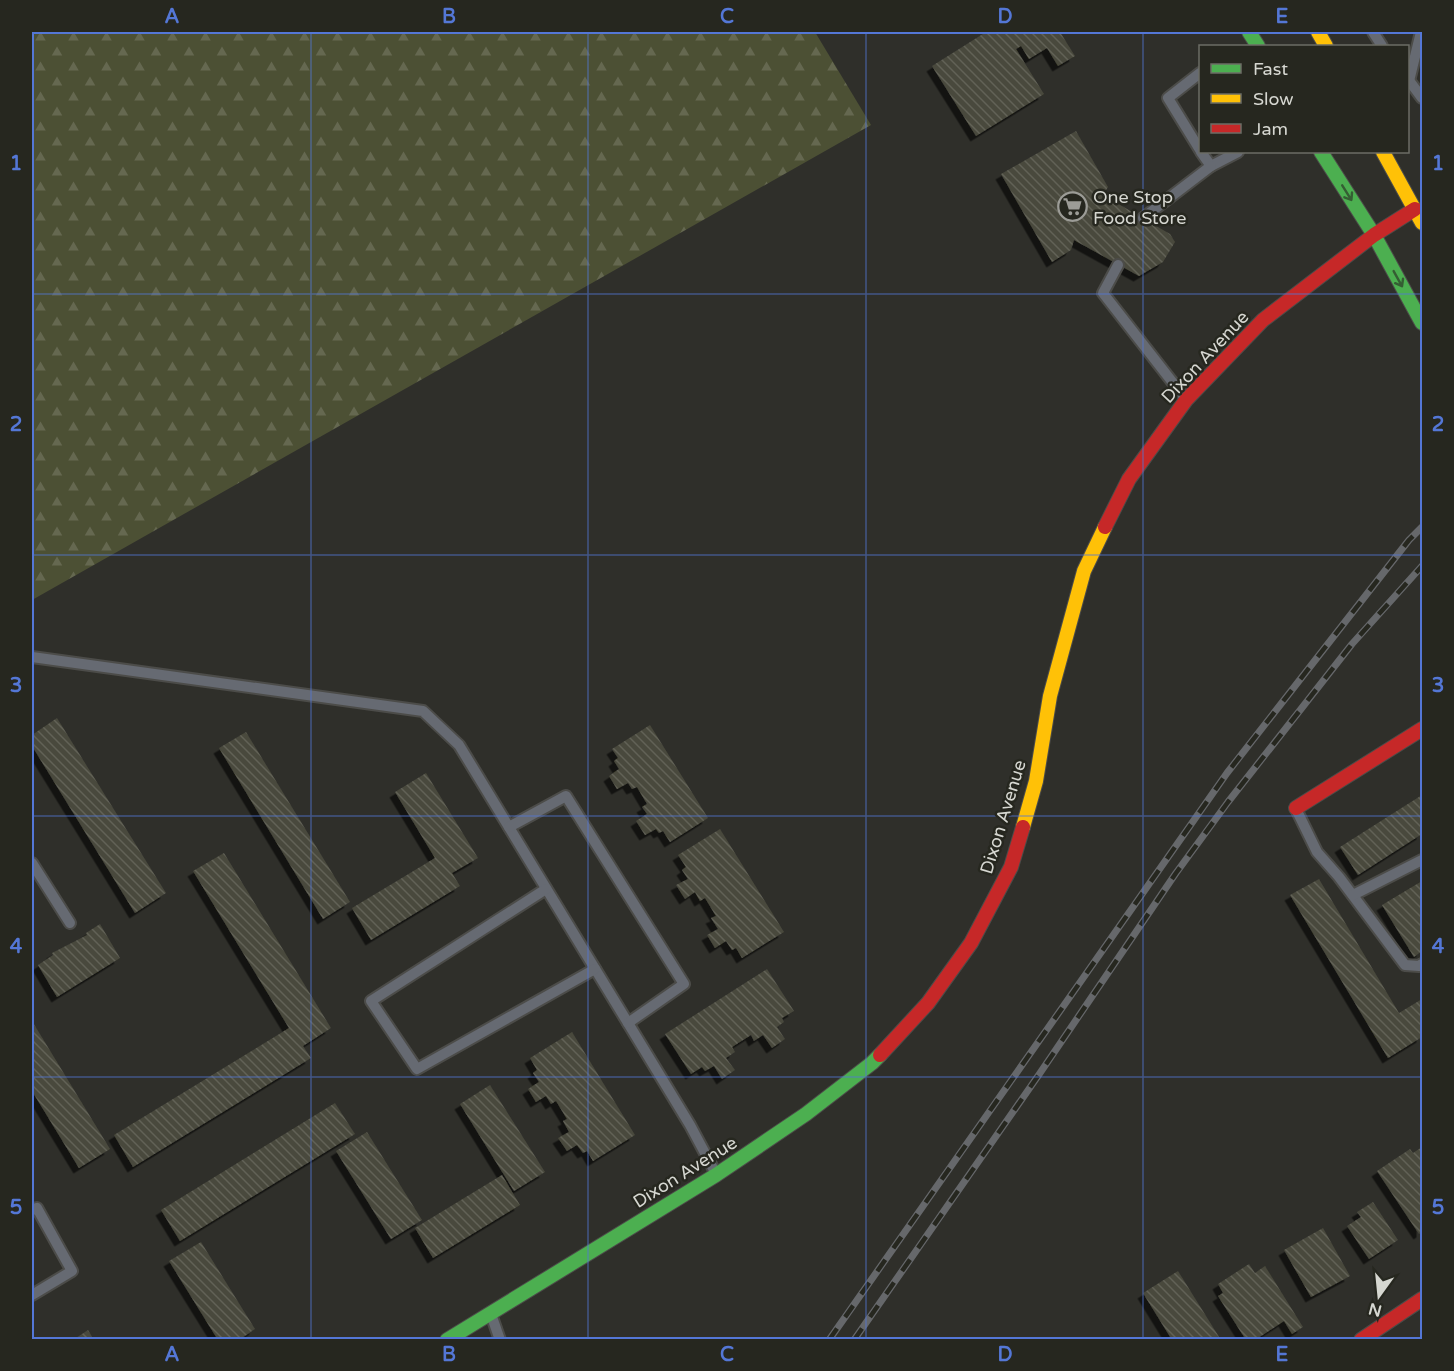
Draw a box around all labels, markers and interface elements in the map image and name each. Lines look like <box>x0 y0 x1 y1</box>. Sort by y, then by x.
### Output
text: A <box>165 5 180 29</box>
text: B <box>442 5 456 29</box>
text: C <box>720 5 734 29</box>
text: D <box>997 5 1013 29</box>
text: E <box>1276 5 1289 29</box>
legend <box>1199 45 1409 153</box>
text: Fast <box>1253 58 1288 80</box>
text: Slow <box>1253 88 1294 110</box>
text: Jam <box>1253 118 1288 140</box>
text: 1 <box>10 152 22 176</box>
text: 1 <box>1432 152 1444 176</box>
one-way arrow <box>1341 185 1354 202</box>
place label: One Stop Food Store <box>1093 186 1186 229</box>
supermarket icon: One Stop Food Store <box>1056 191 1088 223</box>
one-way arrow <box>1392 270 1404 287</box>
street label: Dixon Avenue <box>1157 306 1253 408</box>
text: 2 <box>10 413 22 437</box>
text: 2 <box>1432 413 1444 437</box>
text: 3 <box>10 674 22 698</box>
text: 3 <box>1432 674 1444 698</box>
street label: Dixon Avenue <box>975 757 1031 877</box>
text: 4 <box>10 935 23 959</box>
text: 4 <box>1432 935 1445 959</box>
street label: Dixon Avenue <box>629 1131 741 1213</box>
text: 5 <box>10 1196 22 1220</box>
text: 5 <box>1432 1196 1444 1220</box>
north arrow <box>1349 1266 1409 1326</box>
text: N <box>1367 1298 1384 1321</box>
text: A <box>165 1343 180 1367</box>
text: B <box>442 1343 456 1367</box>
text: C <box>720 1343 734 1367</box>
text: D <box>997 1343 1013 1367</box>
text: E <box>1276 1343 1289 1367</box>

